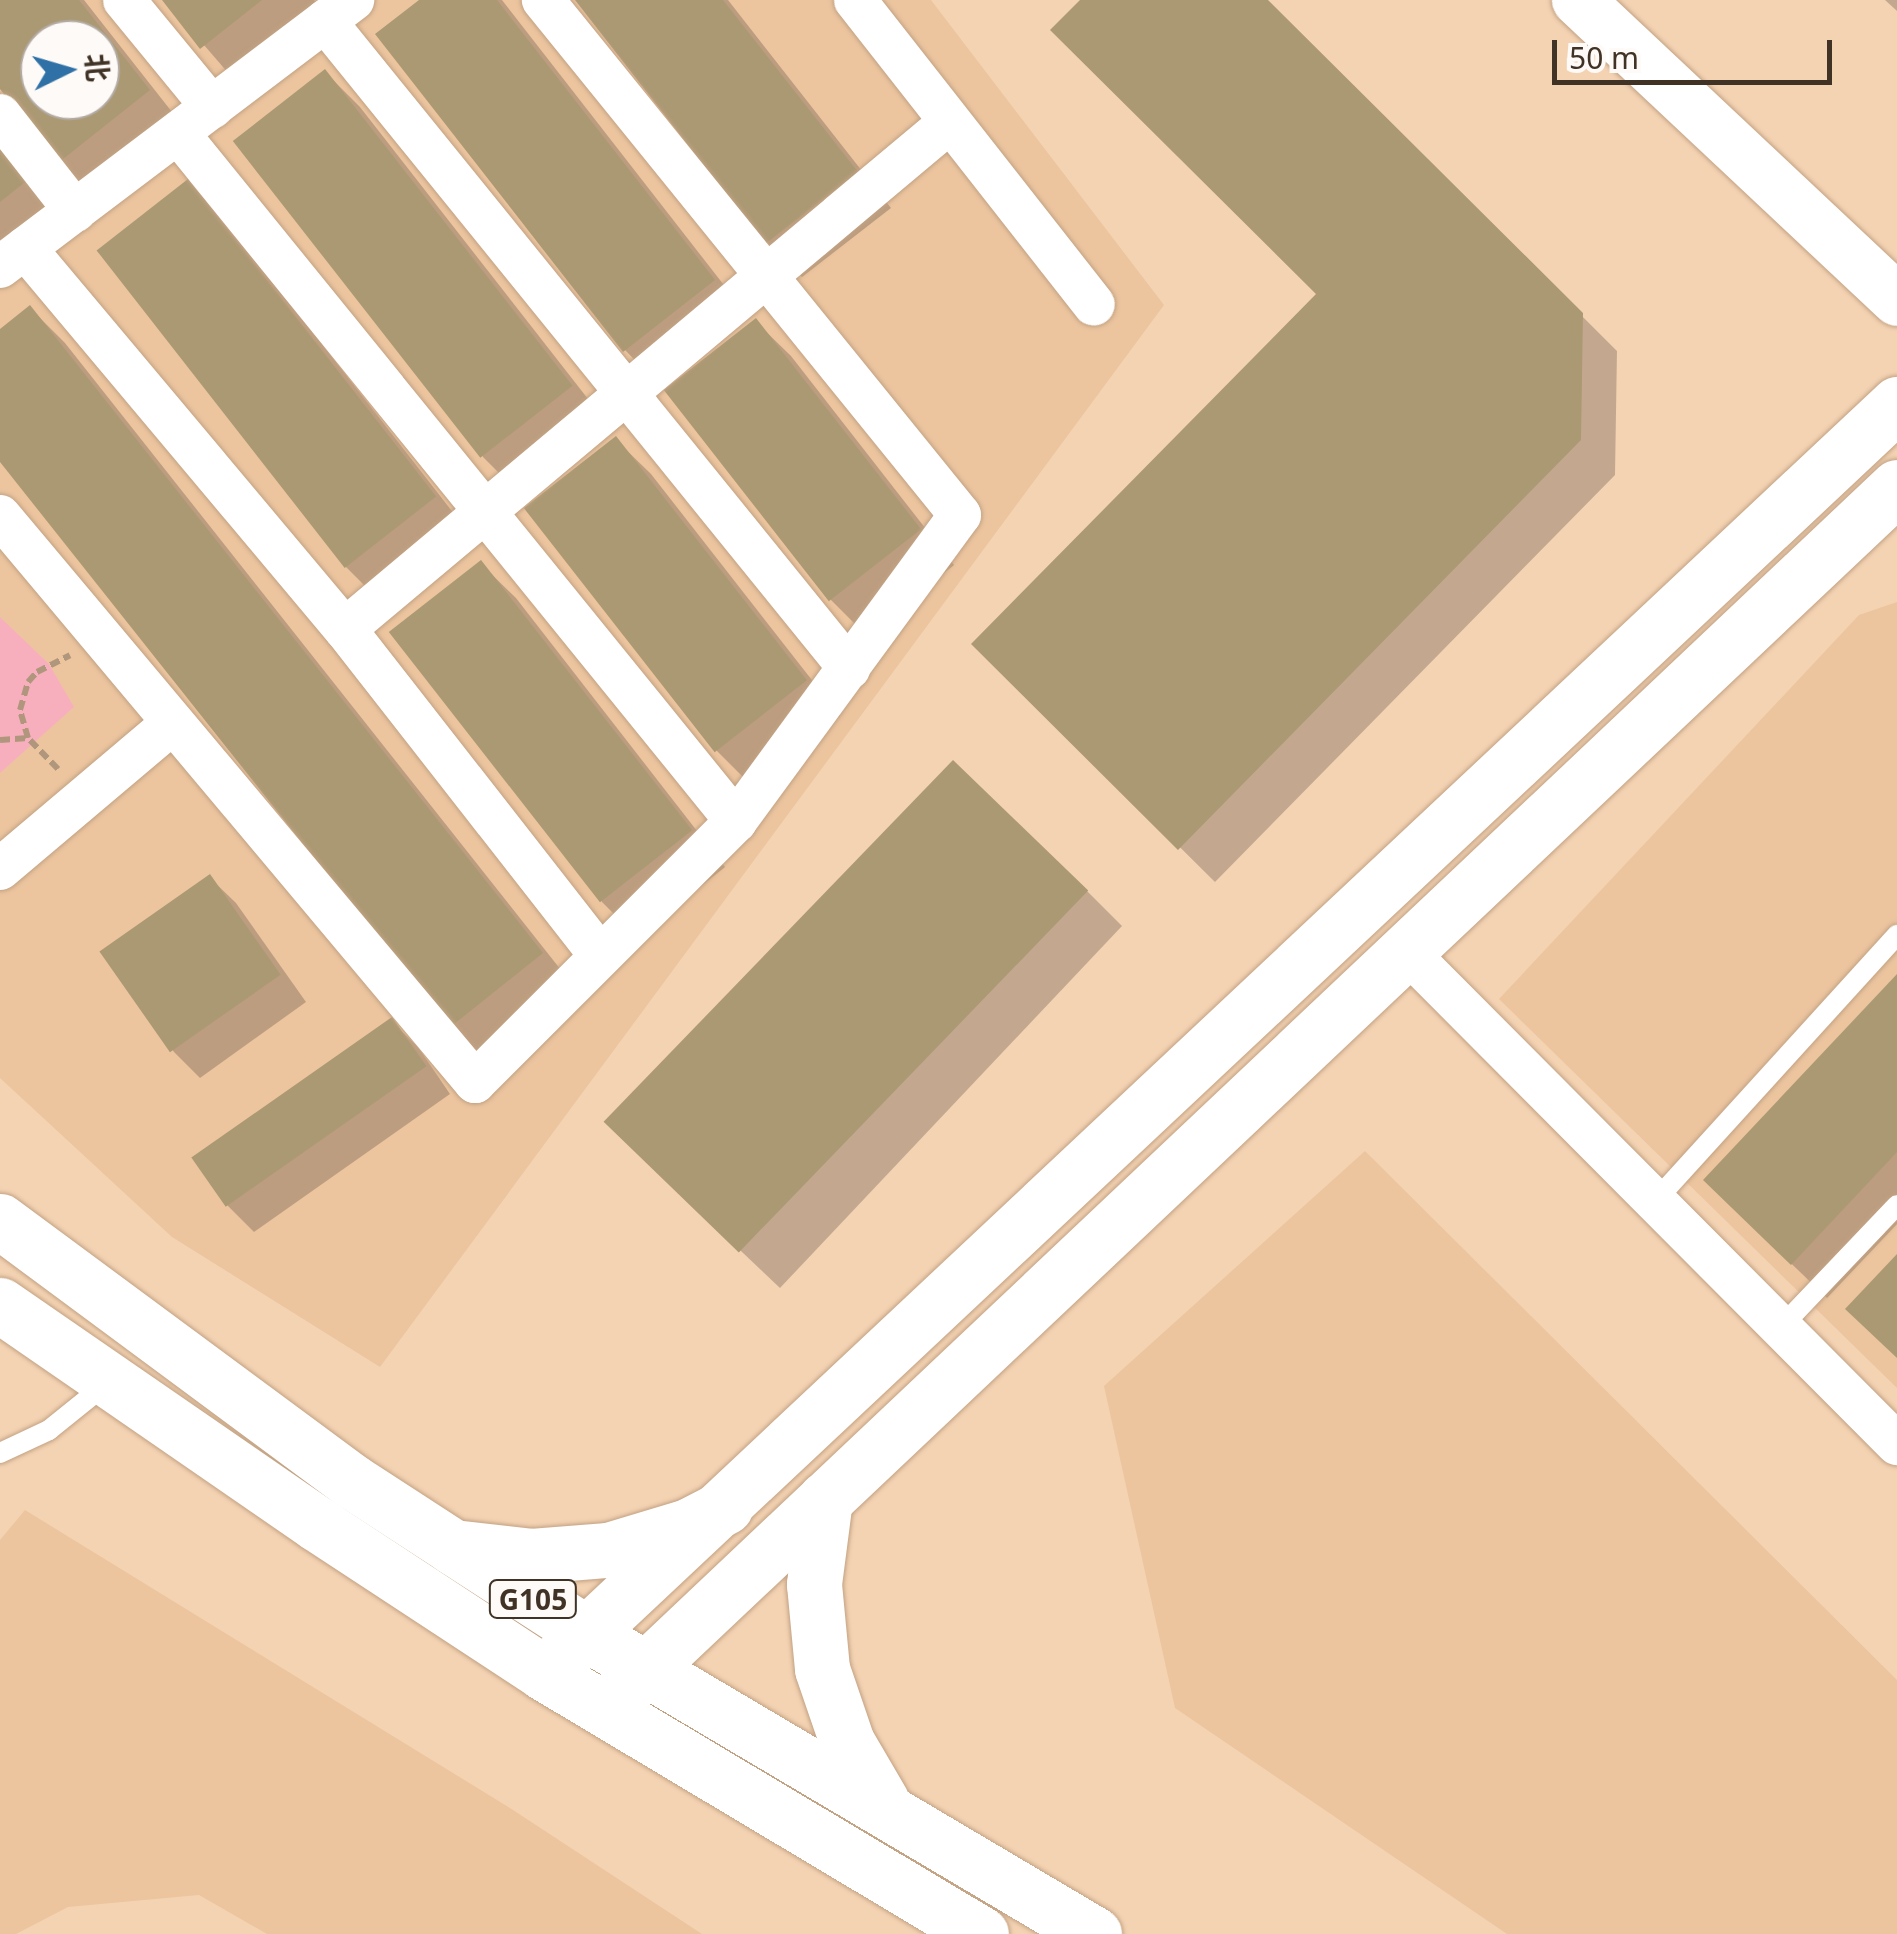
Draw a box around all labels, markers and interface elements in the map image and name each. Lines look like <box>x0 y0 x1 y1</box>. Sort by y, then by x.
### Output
north arrow <box>20 20 120 120</box>
scale bar <box>1557 20 1837 82</box>
text: 50 m <box>1569 37 1639 78</box>
text: 北 <box>78 52 118 83</box>
road number: G105 <box>488 1576 578 1622</box>

